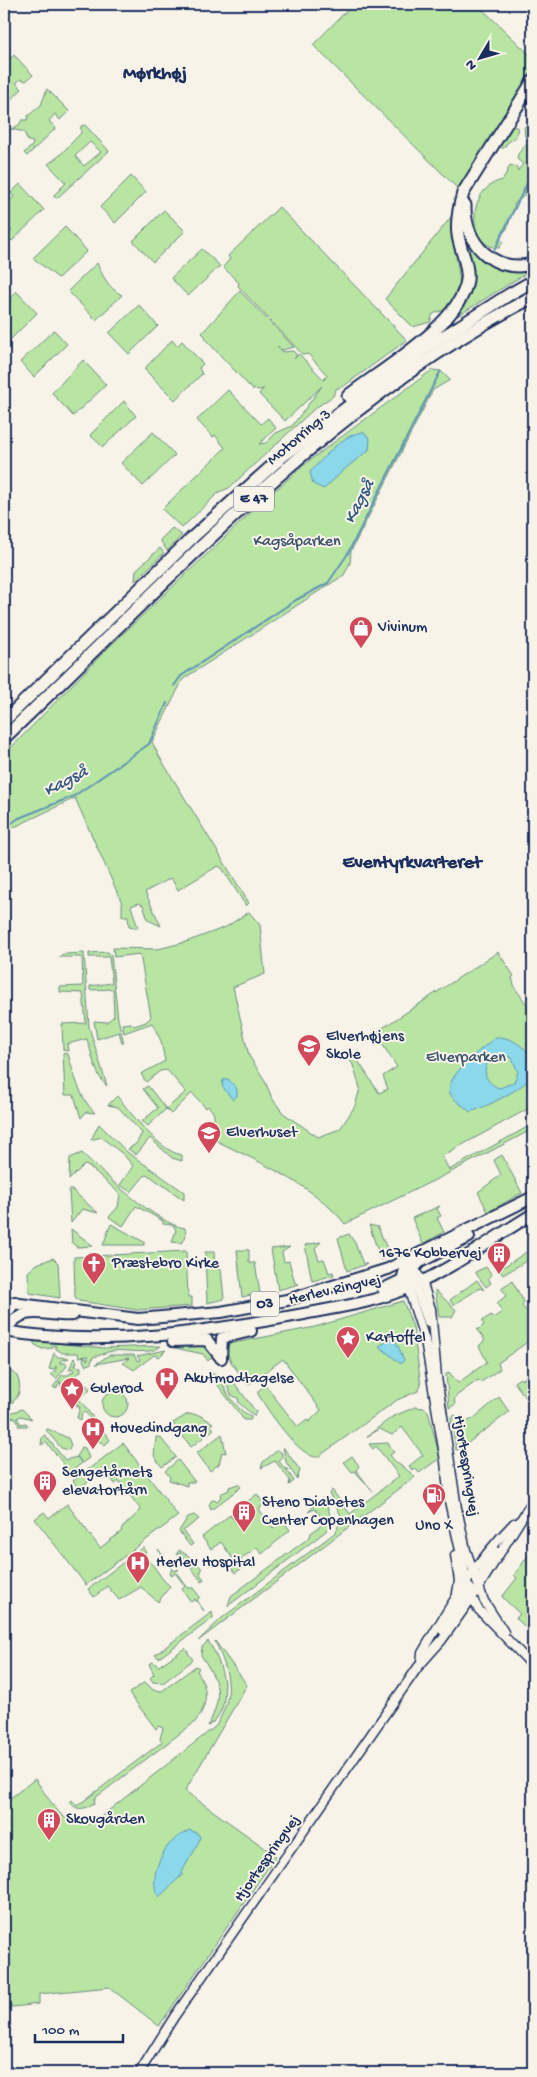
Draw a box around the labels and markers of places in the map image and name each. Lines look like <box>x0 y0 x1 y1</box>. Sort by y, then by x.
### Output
shop icon: Vivinum <box>348 615 374 649</box>
place label: Vivinum <box>377 619 428 638</box>
place label: Elverhøjens Skole <box>326 1028 405 1065</box>
school or university icon: Elverhøjens Skole <box>296 1033 322 1067</box>
school or university icon: Elverhuset <box>196 1120 222 1154</box>
place label: Elverhuset <box>226 1124 299 1143</box>
building icon: 1676 Kobbervej <box>486 1241 512 1275</box>
place label: 1676 Kobbervej <box>378 1245 482 1264</box>
church icon: Præstebro Kirke <box>81 1251 107 1285</box>
place label: Præstebro Kirke <box>111 1255 220 1274</box>
place icon: Kartoffel <box>335 1325 361 1359</box>
place label: Kartoffel <box>366 1329 426 1348</box>
hospital icon: Akutmodtagelse <box>154 1366 180 1400</box>
place label: Akutmodtagelse <box>184 1370 295 1389</box>
place icon: Gulerod <box>59 1376 85 1410</box>
place label: Gulerod <box>90 1380 144 1399</box>
hospital icon: Hovedindgang <box>80 1416 106 1450</box>
place label: Hovedindgang <box>110 1420 207 1439</box>
place label: Sengetårnets elevatortårn <box>62 1464 153 1501</box>
building icon: Sengetårnets elevatortårn <box>32 1469 58 1503</box>
fuel station icon: Uno X <box>421 1482 447 1516</box>
place label: Steno Diabetes Center Copenhagen <box>262 1494 394 1531</box>
building icon: Steno Diabetes Center Copenhagen <box>231 1499 257 1533</box>
place label: Uno X <box>415 1517 453 1536</box>
hospital icon: Herlev Hospital <box>125 1550 151 1584</box>
place label: Herlev Hospital <box>156 1554 255 1573</box>
building icon: Skovgården <box>36 1807 62 1841</box>
place label: Skovgården <box>66 1811 145 1830</box>

